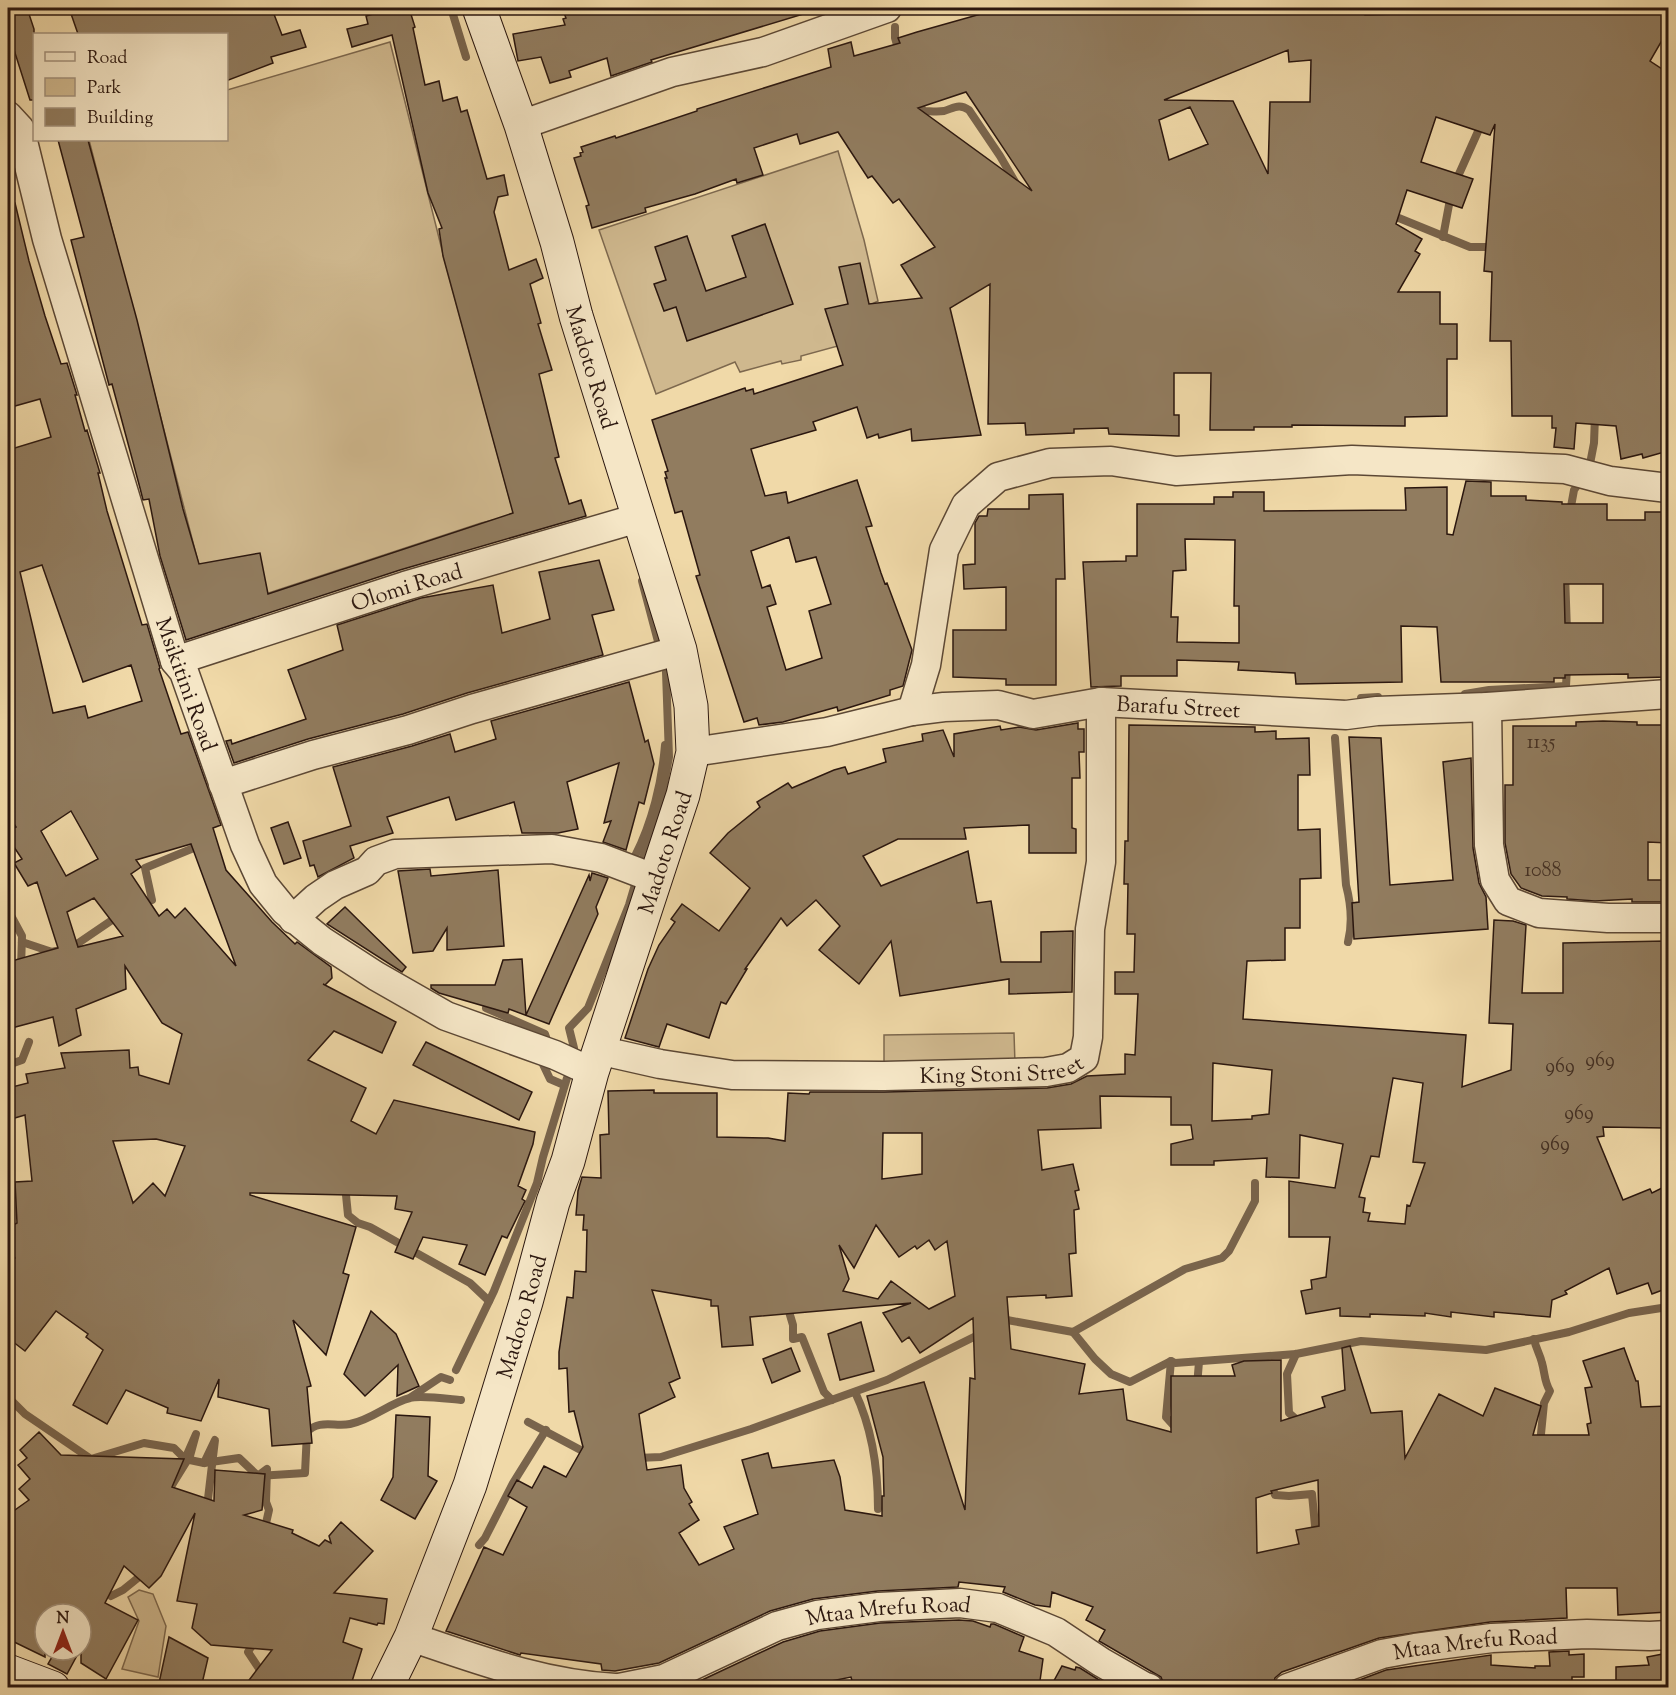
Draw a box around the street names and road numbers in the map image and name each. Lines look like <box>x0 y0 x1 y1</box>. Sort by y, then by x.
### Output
street label: Madoto Road <box>555 302 623 434</box>
street label: Olomi Road <box>347 557 467 622</box>
street label: Msikitini Road <box>145 614 223 756</box>
street label: Barafu Street <box>1115 690 1241 728</box>
street label: Madoto Road <box>632 787 702 919</box>
street label: King Stoni Street <box>919 1049 1091 1094</box>
street label: Madoto Road <box>490 1252 557 1383</box>
street label: Mtaa Mrefu Road <box>803 1590 973 1636</box>
street label: Mtaa Mrefu Road <box>1391 1622 1558 1671</box>

